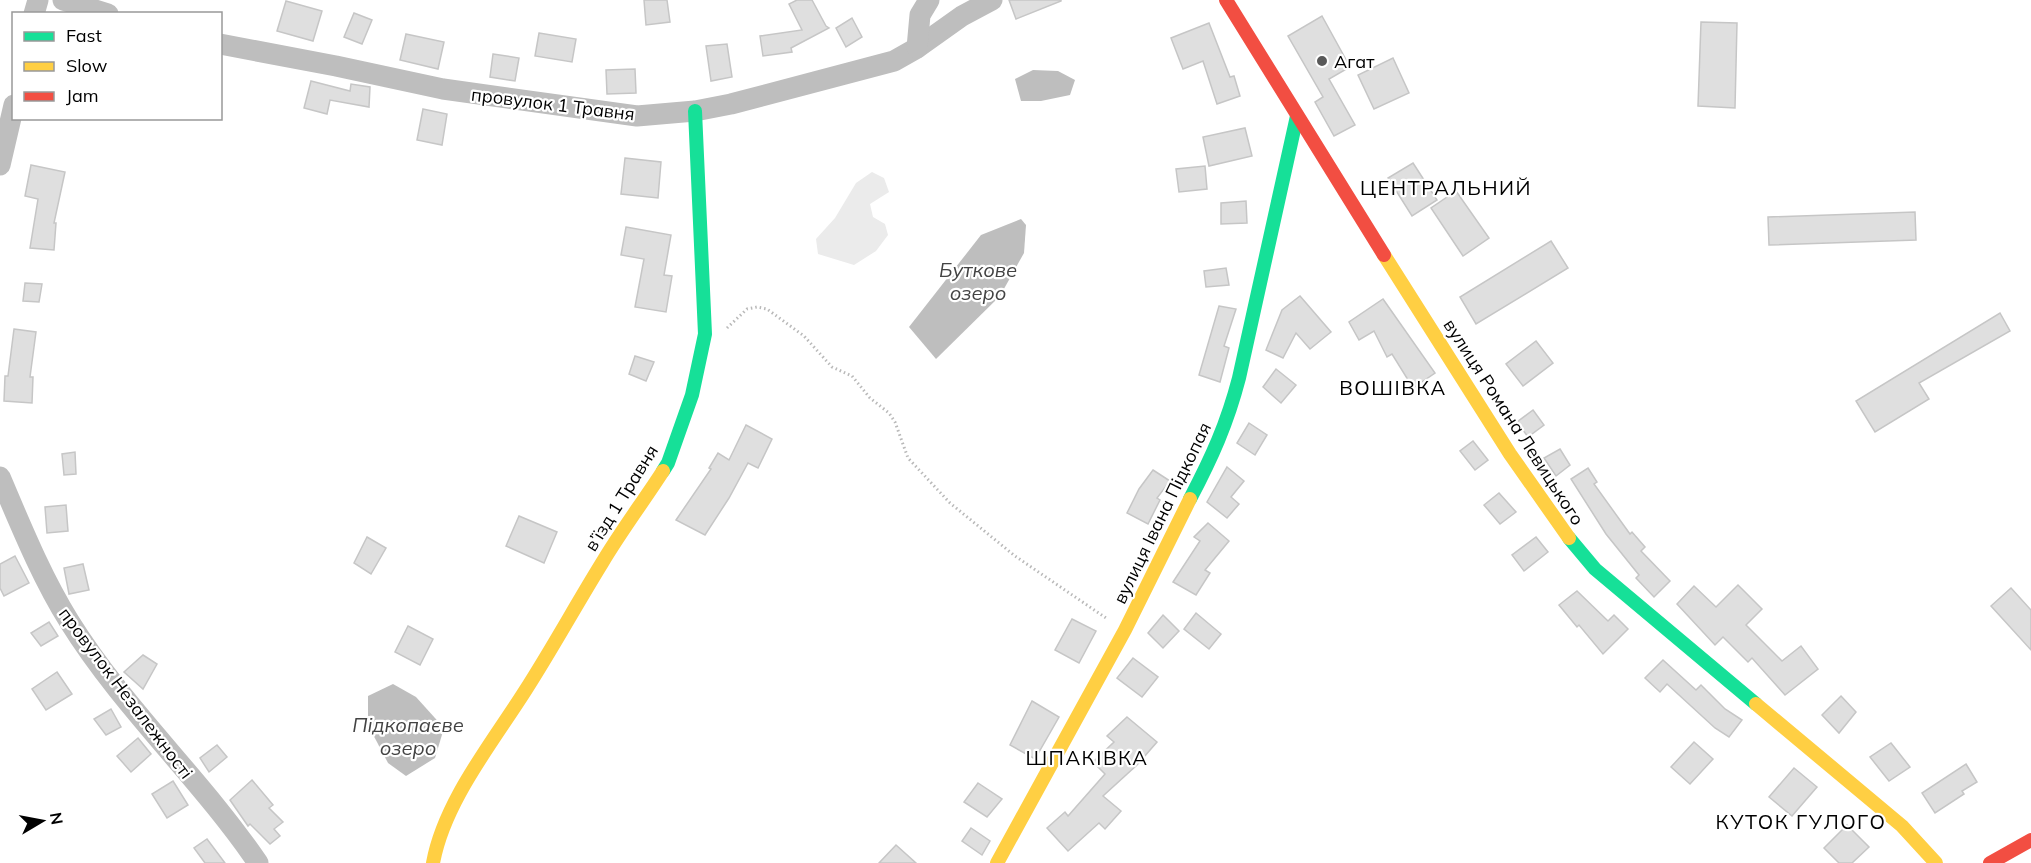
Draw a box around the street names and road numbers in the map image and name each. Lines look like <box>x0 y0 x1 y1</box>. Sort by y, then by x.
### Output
street label: провулок 1 Травня <box>470 83 636 125</box>
street label: вулиця Романа Левицького <box>1439 314 1589 530</box>
street label: вулиця Івана Підкопая <box>1108 418 1216 608</box>
street label: в’їзд 1 Травня <box>579 440 663 556</box>
street label: провулок Незалежності <box>54 603 198 783</box>

